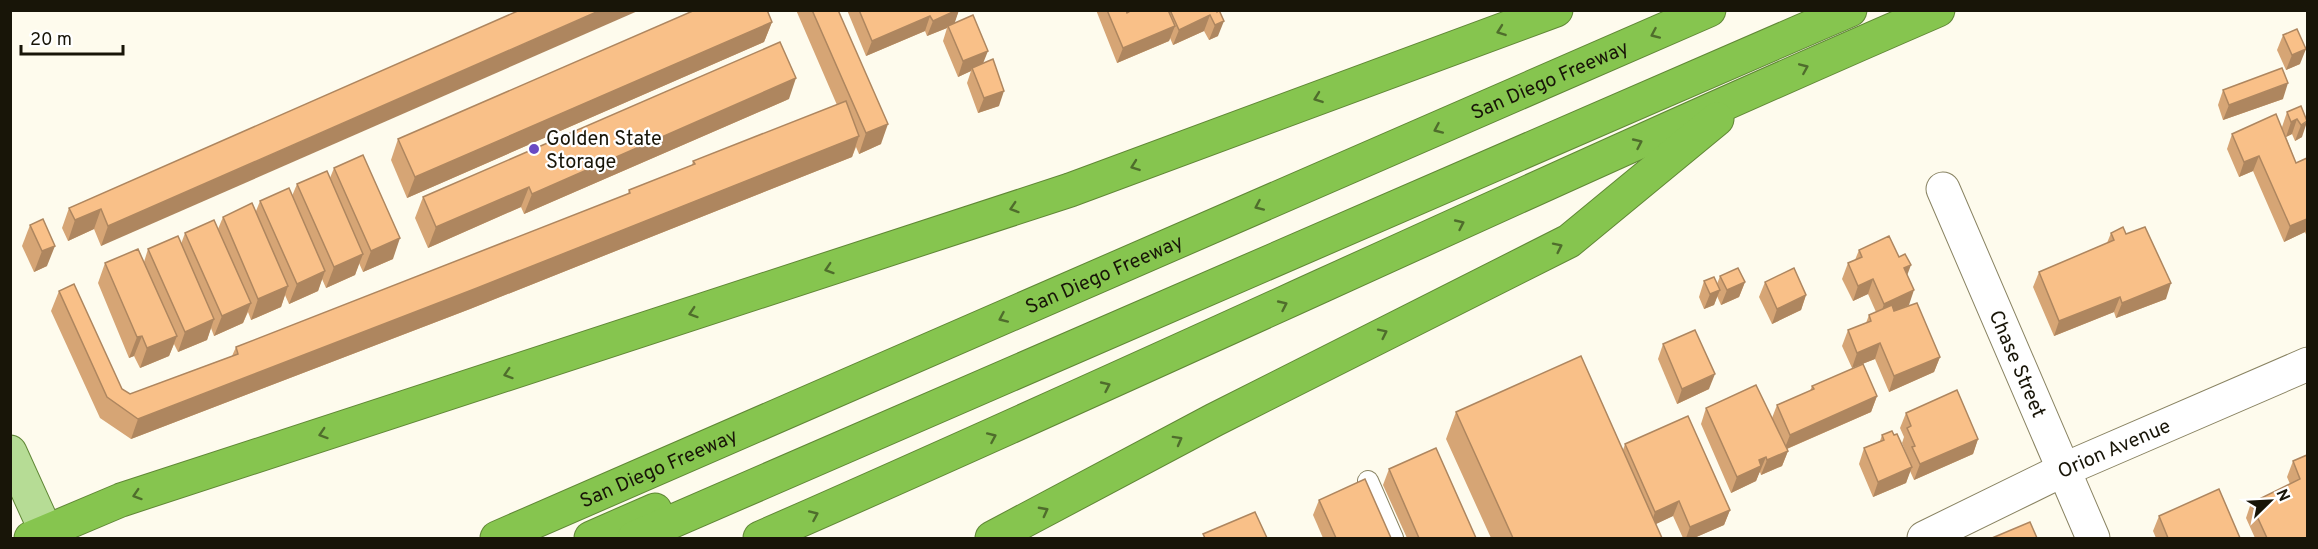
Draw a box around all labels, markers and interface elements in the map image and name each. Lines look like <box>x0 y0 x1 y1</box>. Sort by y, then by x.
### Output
scale bar <box>21 18 123 56</box>
one-way arrow <box>1496 23 1507 36</box>
one-way arrow <box>1651 27 1662 39</box>
text: 20 m <box>30 29 72 52</box>
street label: San Diego Freeway <box>1467 36 1633 127</box>
one-way arrow <box>1798 64 1809 76</box>
one-way arrow <box>1313 91 1324 104</box>
one-way arrow <box>1433 121 1444 133</box>
place label: Golden State Storage <box>546 127 662 176</box>
one-way arrow <box>1631 139 1642 151</box>
marker: Golden State Storage <box>527 142 541 156</box>
one-way arrow <box>1130 158 1141 171</box>
one-way arrow <box>1255 199 1266 211</box>
one-way arrow <box>1009 201 1020 213</box>
one-way arrow <box>1454 219 1465 231</box>
street label: San Diego Freeway <box>1022 230 1188 321</box>
one-way arrow <box>1551 242 1562 254</box>
one-way arrow <box>824 262 835 274</box>
one-way arrow <box>1276 300 1287 312</box>
one-way arrow <box>689 306 699 319</box>
street label: Chase Street <box>1982 307 2051 422</box>
one-way arrow <box>999 311 1010 323</box>
one-way arrow <box>1377 329 1388 341</box>
one-way arrow <box>503 367 514 379</box>
one-way arrow <box>1099 381 1110 393</box>
street label: Orion Avenue <box>2054 414 2175 486</box>
street label: San Diego Freeway <box>576 424 742 515</box>
one-way arrow <box>318 427 329 440</box>
one-way arrow <box>986 432 997 444</box>
one-way arrow <box>1171 436 1182 447</box>
north arrow <box>2240 471 2300 531</box>
text: N <box>2270 486 2293 505</box>
one-way arrow <box>132 488 143 500</box>
one-way arrow <box>1038 507 1049 519</box>
one-way arrow <box>807 510 818 522</box>

